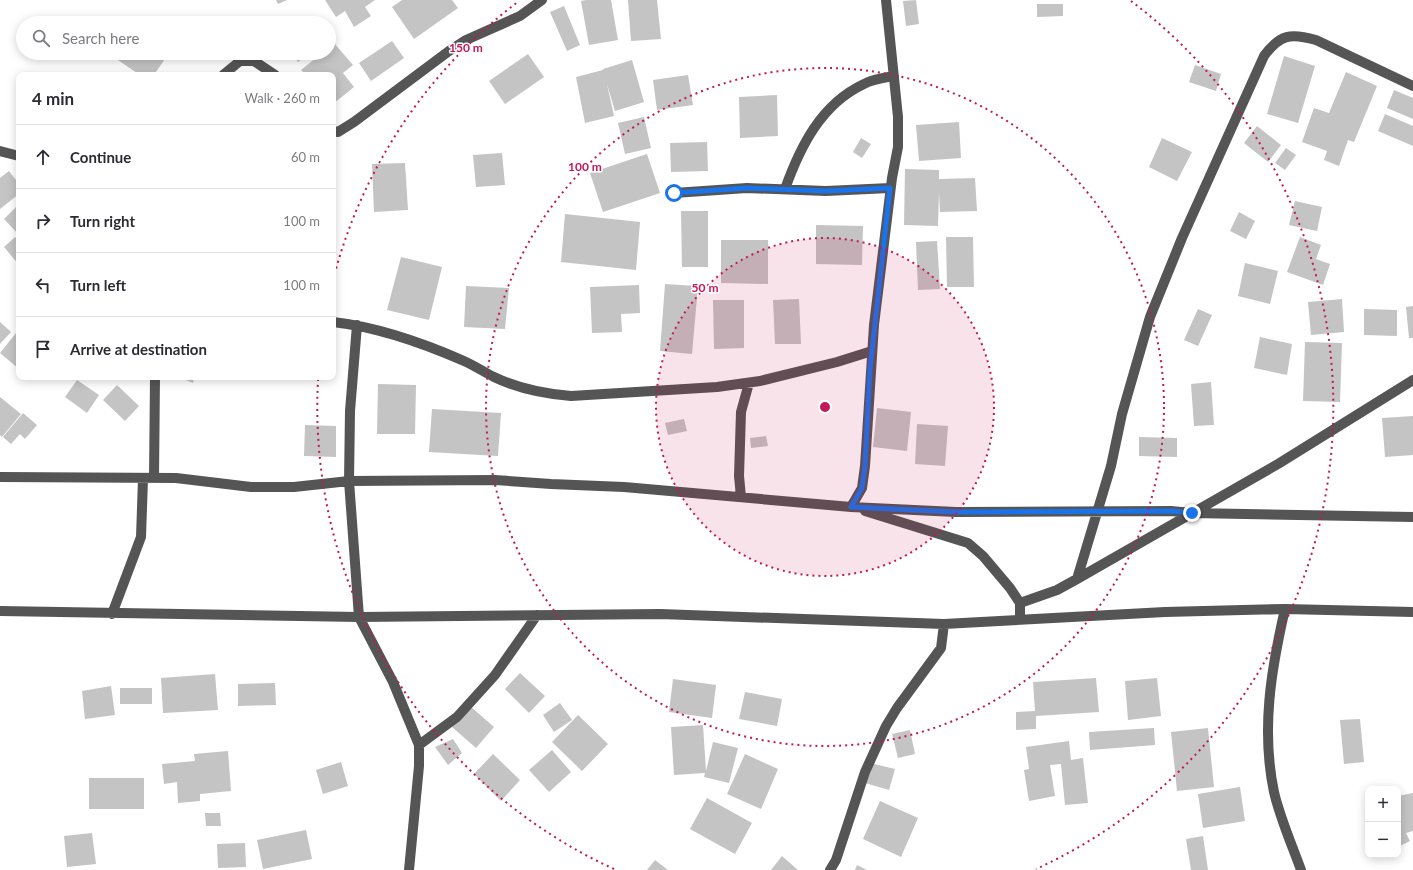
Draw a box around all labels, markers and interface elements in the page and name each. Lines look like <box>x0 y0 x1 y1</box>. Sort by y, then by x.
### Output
search box <box>16 16 336 60</box>
icon: search <box>30 27 52 49</box>
text: Search here <box>62 29 139 47</box>
text: 150 m <box>449 40 483 55</box>
text: 4 min <box>32 88 74 109</box>
text: Walk · 260 m <box>244 90 320 106</box>
icon: ahead <box>32 146 54 168</box>
text: Continue <box>70 148 131 166</box>
text: 60 m <box>291 149 320 165</box>
text: 100 m <box>568 159 602 174</box>
route start <box>665 184 683 202</box>
icon: right <box>32 210 54 232</box>
text: Turn right <box>70 212 135 230</box>
text: 100 m <box>283 213 320 229</box>
icon: left <box>32 274 54 296</box>
text: Turn left <box>70 276 126 294</box>
text: 100 m <box>283 277 320 293</box>
text: 50 m <box>692 280 718 295</box>
icon: arrive <box>32 338 54 360</box>
text: Arrive at destination <box>70 340 207 358</box>
centre of rings <box>818 400 832 414</box>
route end <box>1183 504 1201 522</box>
map controls <box>1365 786 1401 858</box>
button: + <box>1365 786 1401 822</box>
button: − <box>1365 822 1401 858</box>

